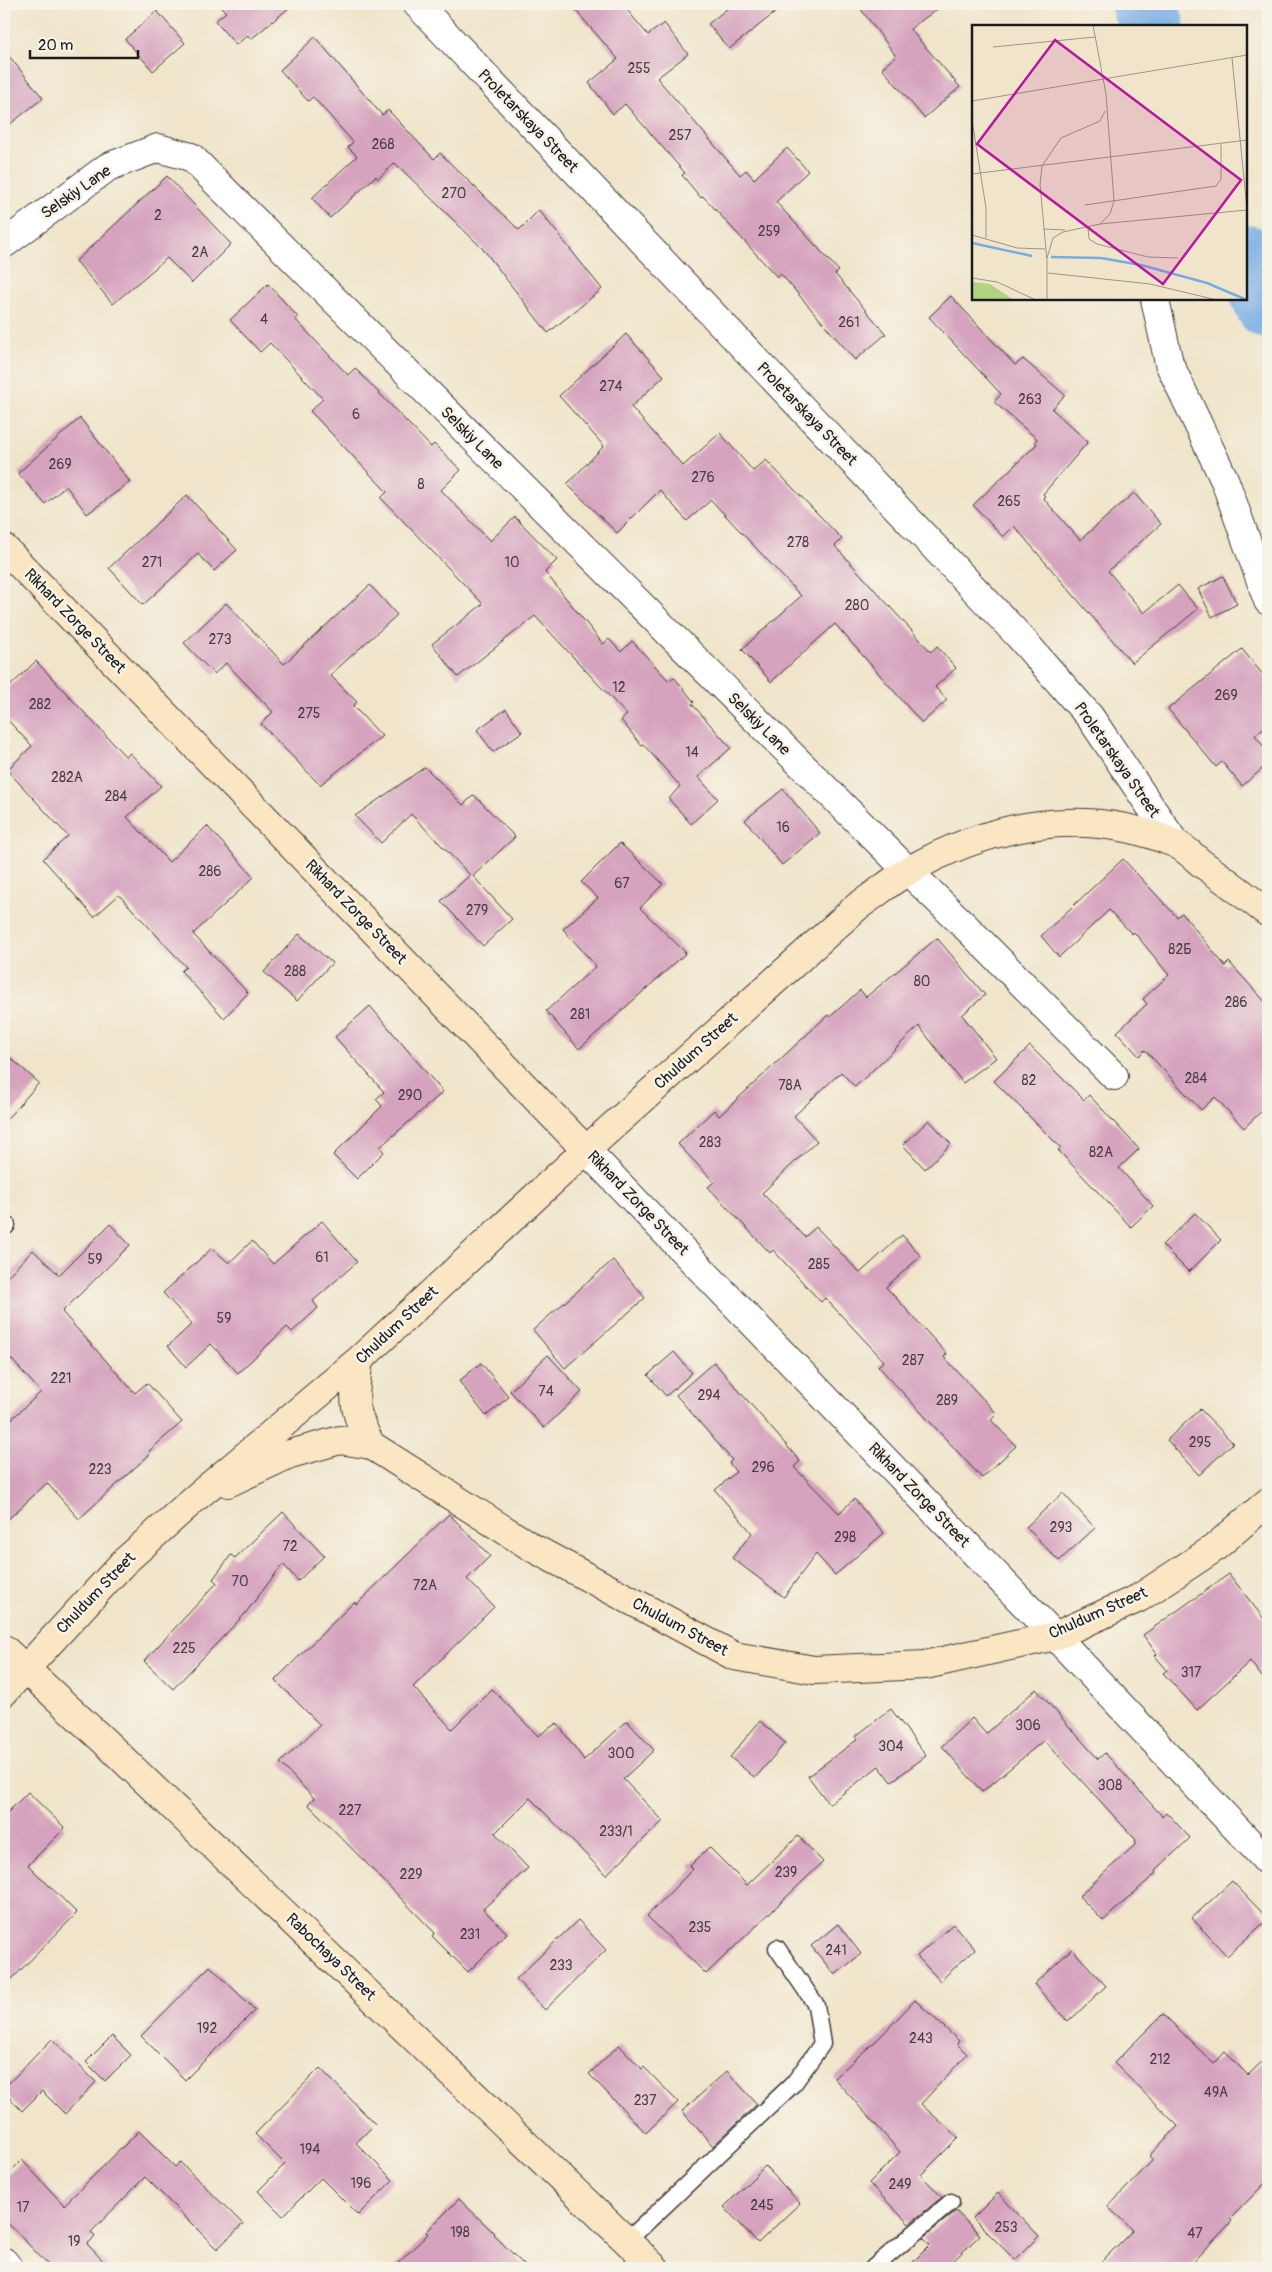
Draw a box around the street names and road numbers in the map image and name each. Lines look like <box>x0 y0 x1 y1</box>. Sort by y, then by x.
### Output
street label: Proletarskaya Street <box>473 65 583 177</box>
street label: Selskiy Lane <box>37 161 115 223</box>
street label: Proletarskaya Street <box>752 358 862 470</box>
street label: Selskiy Lane <box>436 402 508 474</box>
street label: Rikhard Zorge Street <box>20 564 130 678</box>
street label: Selskiy Lane <box>723 688 795 760</box>
street label: Proletarskaya Street <box>1070 698 1165 822</box>
street label: Rikhard Zorge Street <box>301 855 411 969</box>
street label: Chuldum Street <box>650 1008 742 1094</box>
street label: Rikhard Zorge Street <box>583 1146 693 1260</box>
street label: Chuldum Street <box>352 1281 443 1368</box>
street label: Rikhard Zorge Street <box>864 1438 974 1552</box>
street label: Chuldum Street <box>52 1548 140 1638</box>
street label: Chuldum Street <box>1046 1582 1151 1644</box>
street label: Chuldum Street <box>629 1593 732 1661</box>
street label: Rabochaya Street <box>282 1909 381 2005</box>

